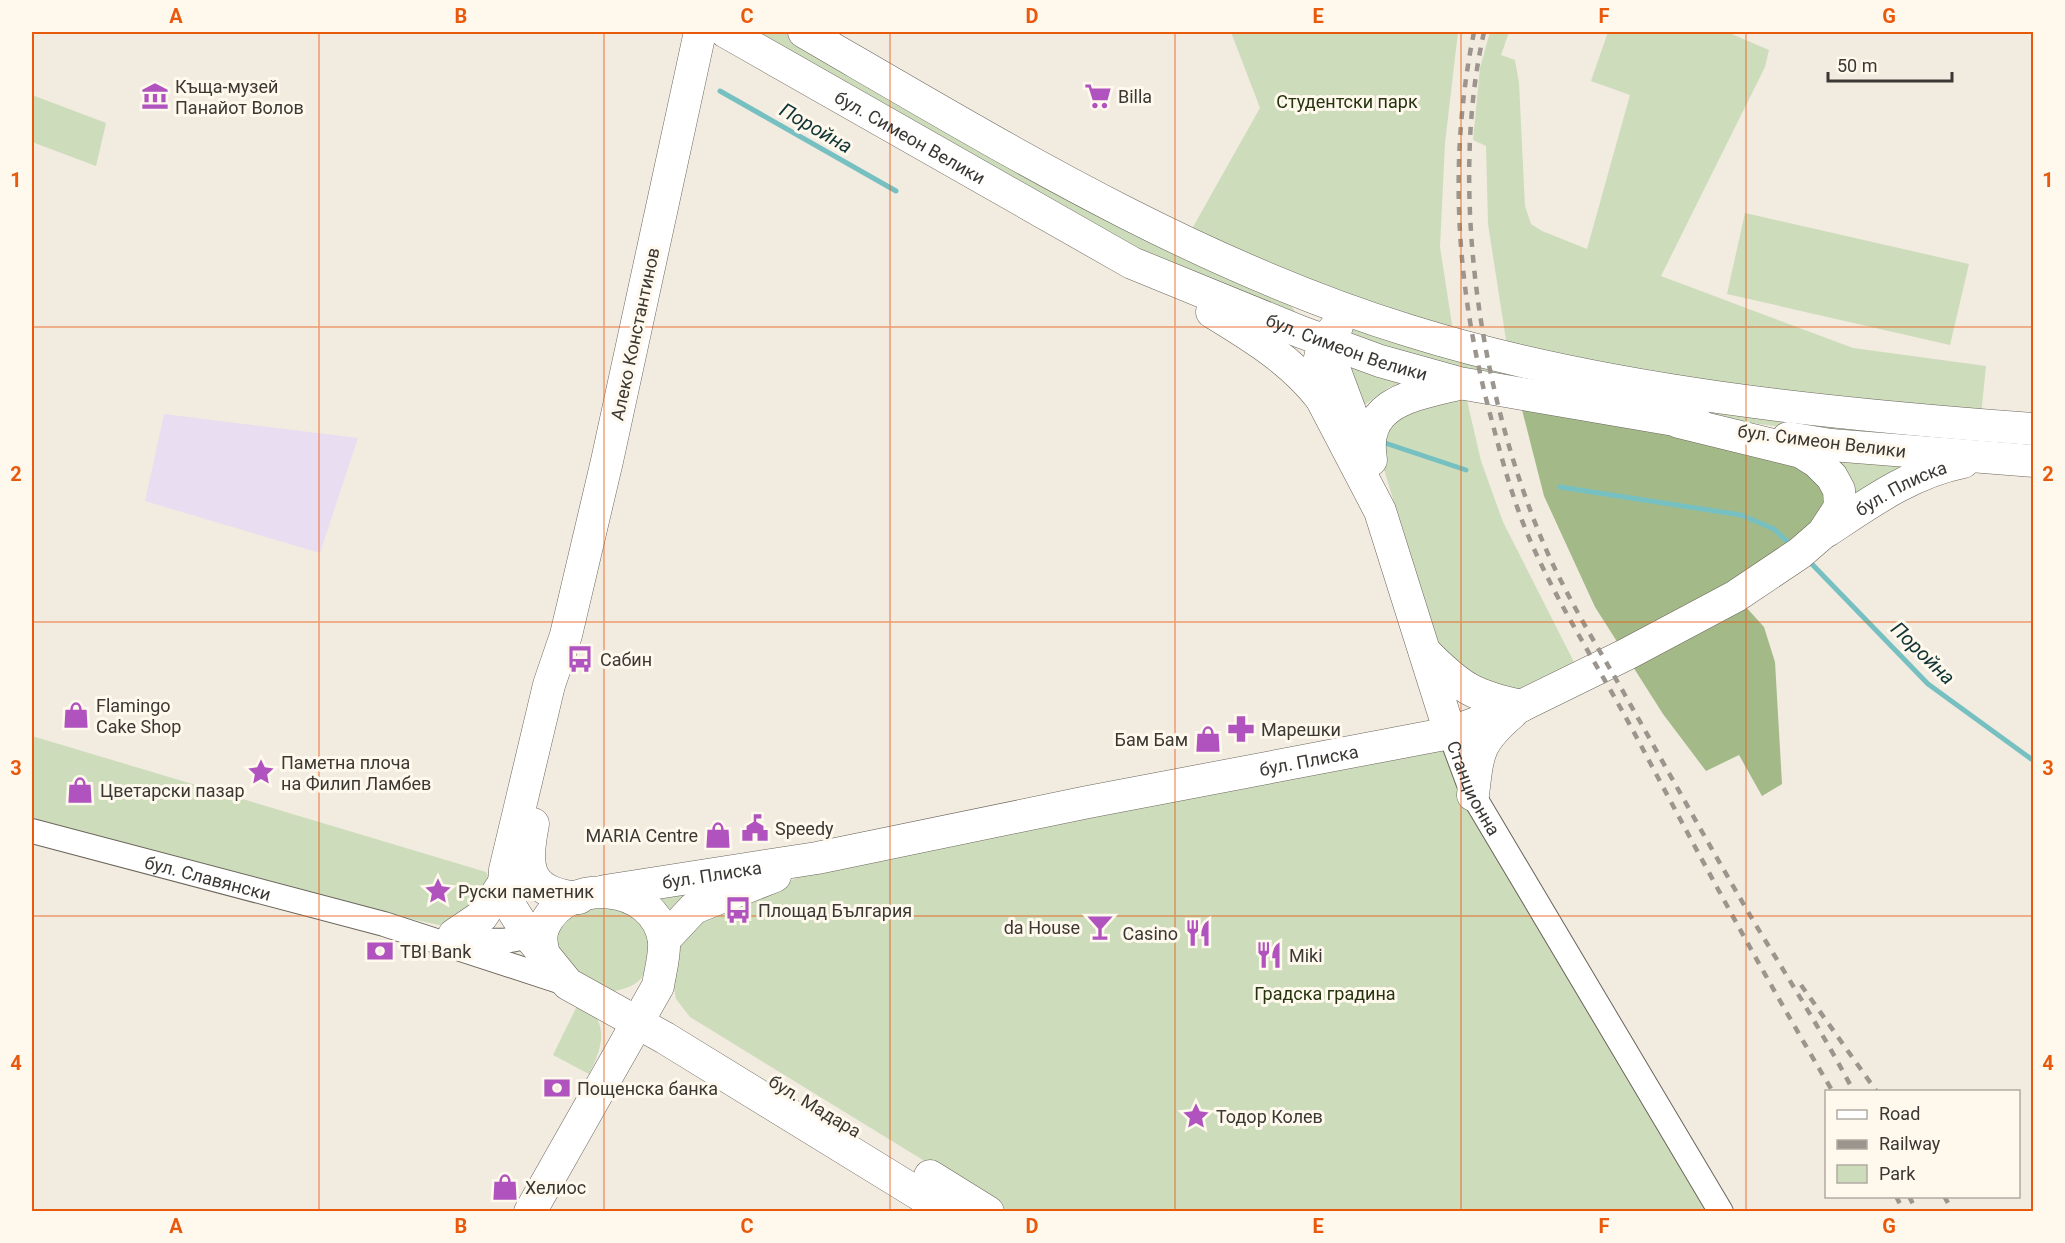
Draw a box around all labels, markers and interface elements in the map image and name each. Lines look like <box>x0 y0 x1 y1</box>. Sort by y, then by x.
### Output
text: A <box>169 4 183 28</box>
text: B <box>455 4 467 28</box>
text: C <box>740 4 754 28</box>
text: D <box>1026 4 1039 28</box>
text: E <box>1312 4 1324 28</box>
text: F <box>1599 4 1610 28</box>
text: G <box>1882 4 1896 28</box>
scale bar <box>1828 45 1952 83</box>
text: 50 m <box>1837 55 1877 76</box>
place label: Къща-музей Панайот Волов <box>175 76 304 118</box>
museum icon: Къща-музей Панайот Волов <box>140 81 170 111</box>
supermarket icon: Billa <box>1083 81 1113 111</box>
street label: бул. Симеон Велики <box>831 86 989 188</box>
place label: Billa <box>1118 86 1152 107</box>
park label: Студентски парк <box>1276 91 1418 112</box>
water label: Поройна <box>775 98 857 158</box>
text: 1 <box>10 168 22 192</box>
text: 1 <box>2042 168 2054 192</box>
street label: Алеко Константинов <box>606 246 664 422</box>
street label: бул. Симеон Велики <box>1263 309 1430 384</box>
street label: бул. Симеон Велики <box>1737 420 1907 462</box>
street label: бул. Плиска <box>1851 456 1949 520</box>
text: 2 <box>10 462 22 486</box>
text: 2 <box>2042 462 2054 486</box>
water label: Поройна <box>1886 617 1960 689</box>
bus stop icon: Сабин <box>565 644 595 674</box>
place label: Сабин <box>600 649 652 670</box>
place label: Flamingo Cake Shop <box>96 695 181 737</box>
shop icon: Flamingo Cake Shop <box>61 700 91 730</box>
pharmacy icon: Марешки <box>1226 714 1256 744</box>
place label: Марешки <box>1261 719 1341 740</box>
shop icon: Бам Бам <box>1193 724 1223 754</box>
place label: Бам Бам <box>1115 729 1188 750</box>
street label: Станционна <box>1443 738 1505 839</box>
street label: бул. Плиска <box>1257 740 1360 780</box>
place label: Паметна плоча на Филип Ламбев <box>281 752 431 794</box>
text: 3 <box>10 756 22 780</box>
text: 3 <box>2042 756 2054 780</box>
place icon: Паметна плоча на Филип Ламбев <box>246 757 276 787</box>
shop icon: Цветарски пазар <box>65 775 95 805</box>
place label: Цветарски пазар <box>100 780 245 801</box>
public building icon: Speedy <box>740 813 770 843</box>
place label: Speedy <box>775 818 834 839</box>
shop icon: MARIA Centre <box>703 820 733 850</box>
place label: MARIA Centre <box>585 825 698 846</box>
street label: бул. Славянски <box>143 851 273 904</box>
street label: бул. Плиска <box>661 856 763 892</box>
place icon: Руски паметник <box>423 876 453 906</box>
place label: Руски паметник <box>458 881 594 902</box>
bus stop icon: Площад България <box>723 895 753 925</box>
place label: Площад България <box>758 900 912 921</box>
bar icon: da House <box>1085 912 1115 942</box>
place label: da House <box>1004 917 1080 938</box>
restaurant icon: Casino <box>1183 918 1213 948</box>
place label: Casino <box>1123 923 1178 944</box>
bank icon: TBI Bank <box>365 936 395 966</box>
restaurant icon: Miki <box>1254 940 1284 970</box>
place label: TBI Bank <box>400 941 472 962</box>
place label: Miki <box>1289 945 1323 966</box>
park label: Градска градина <box>1254 983 1396 1004</box>
text: 4 <box>10 1051 22 1075</box>
text: 4 <box>2042 1051 2054 1075</box>
street label: бул. Мадара <box>765 1070 865 1142</box>
bank icon: Пощенска банка <box>542 1073 572 1103</box>
place label: Пощенска банка <box>577 1078 718 1099</box>
legend <box>1825 1090 2020 1198</box>
place icon: Тодор Колев <box>1181 1101 1211 1131</box>
text: Road <box>1879 1103 1920 1124</box>
place label: Тодор Колев <box>1216 1106 1323 1127</box>
text: Railway <box>1879 1133 1941 1154</box>
text: Park <box>1879 1163 1916 1184</box>
shop icon: Хелиос <box>490 1172 520 1202</box>
place label: Хелиос <box>525 1177 586 1198</box>
text: A <box>169 1214 183 1238</box>
text: B <box>455 1214 467 1238</box>
text: C <box>740 1214 754 1238</box>
text: D <box>1026 1214 1039 1238</box>
text: E <box>1312 1214 1324 1238</box>
text: F <box>1599 1214 1610 1238</box>
text: G <box>1882 1214 1896 1238</box>

